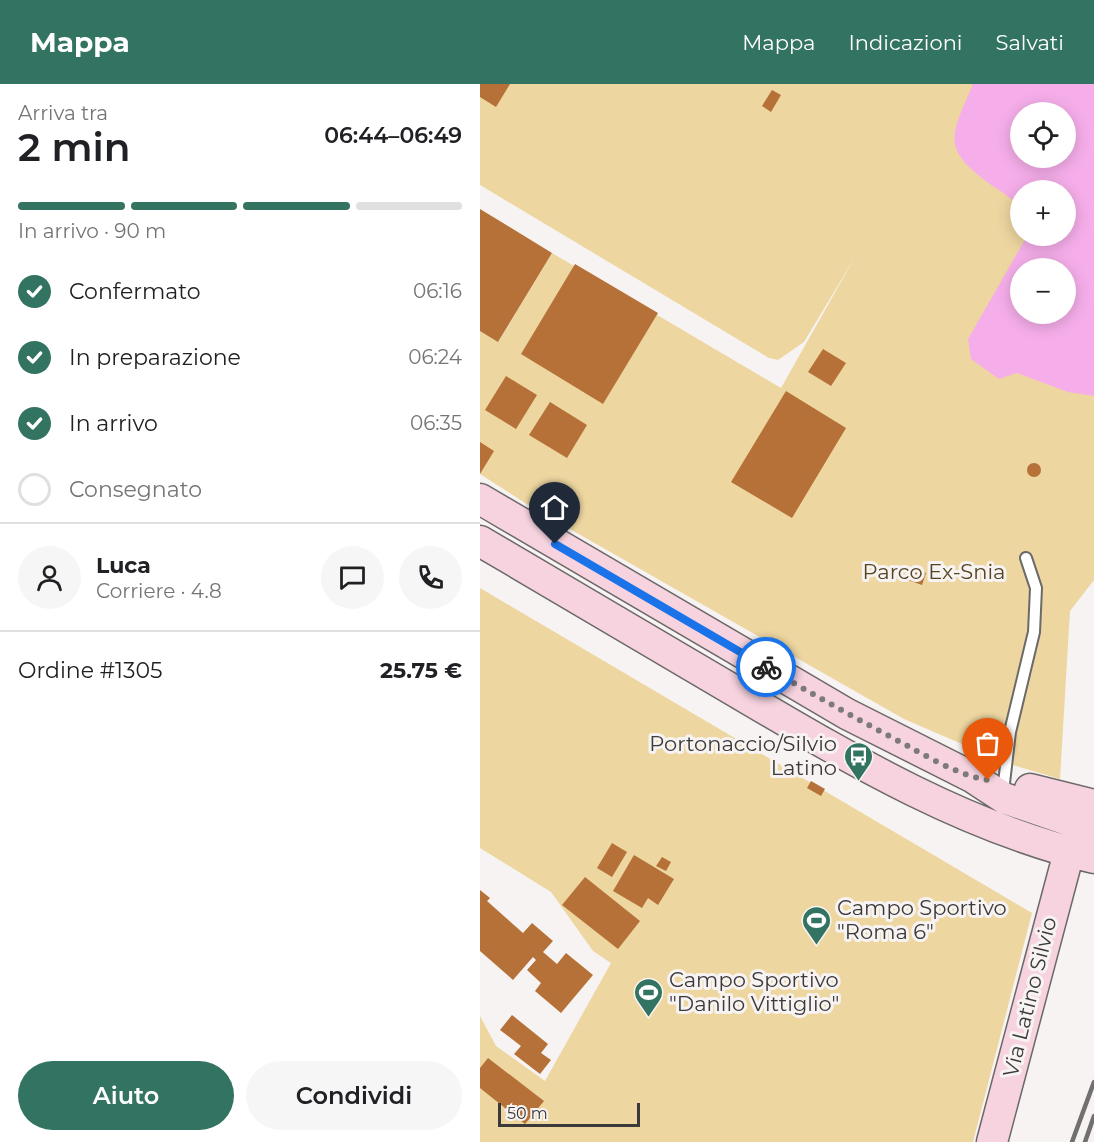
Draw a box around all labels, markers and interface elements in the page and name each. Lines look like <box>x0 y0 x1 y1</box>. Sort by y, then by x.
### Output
text: Mappa <box>30 25 130 59</box>
text: Mappa <box>742 30 815 55</box>
text: Indicazioni <box>848 30 963 55</box>
text: Salvati <box>996 30 1064 55</box>
text: Arriva tra <box>18 101 108 125</box>
map controls <box>1010 102 1076 324</box>
button: locate <box>1010 102 1076 168</box>
text: 06:44–06:49 <box>324 122 462 149</box>
text: 2 min <box>18 123 131 171</box>
button: + <box>1010 180 1076 246</box>
text: In arrivo · 90 m <box>18 219 166 243</box>
button: − <box>1010 258 1076 324</box>
icon: check <box>18 275 51 308</box>
text: Confermato <box>69 278 201 305</box>
text: 06:16 <box>413 279 462 303</box>
icon: check <box>18 341 51 374</box>
text: In preparazione <box>69 344 241 371</box>
text: 06:24 <box>408 345 462 369</box>
icon: check <box>18 407 51 440</box>
text: In arrivo <box>69 410 158 437</box>
text: 06:35 <box>410 411 462 435</box>
text: Consegnato <box>69 476 202 503</box>
pin <box>529 482 580 544</box>
icon: home <box>538 491 571 524</box>
button: person <box>18 546 81 609</box>
button: chat <box>321 546 384 609</box>
button: phone <box>399 546 462 609</box>
text: Luca <box>96 552 151 579</box>
park label: Parco Ex-Snia <box>863 559 1005 584</box>
text: Corriere · 4.8 <box>96 579 222 603</box>
courier <box>736 637 796 697</box>
icon: bike <box>750 651 783 684</box>
text: Ordine #1305 <box>18 657 162 684</box>
text: 25.75 € <box>380 657 462 684</box>
pin <box>962 718 1013 780</box>
icon: bag <box>971 727 1004 760</box>
place label: Portonaccio/Silvio Latino <box>649 731 837 780</box>
bus stop icon: Portonaccio/Silvio Latino <box>842 740 874 782</box>
place label: Campo Sportivo "Roma 6" <box>837 895 1007 944</box>
sports icon: Campo Sportivo "Roma 6" <box>800 904 832 946</box>
street label: Via Latino Silvio <box>998 914 1061 1079</box>
place label: Campo Sportivo "Danilo Vittiglio" <box>669 967 839 1016</box>
sports icon: Campo Sportivo "Danilo Vittiglio" <box>632 976 664 1018</box>
button: Aiuto <box>18 1061 234 1130</box>
button: Condividi <box>246 1061 462 1130</box>
scale bar <box>498 1100 640 1128</box>
text: 50 m <box>507 1104 548 1123</box>

